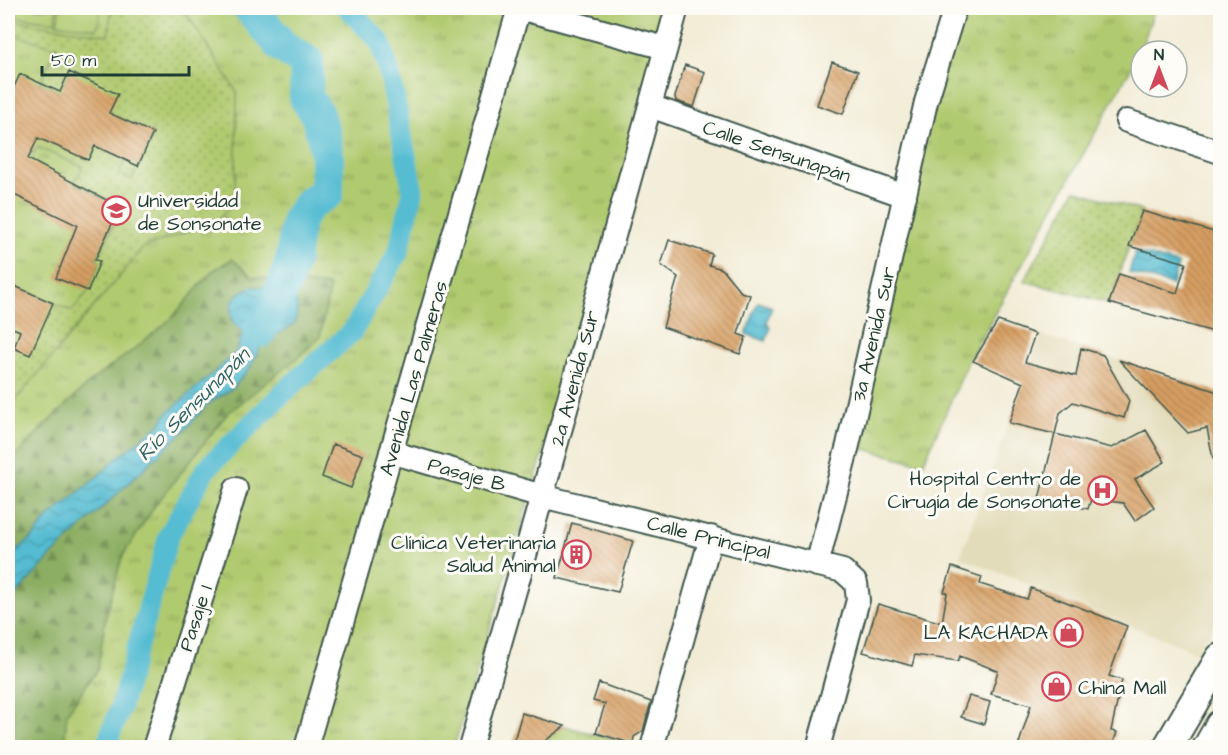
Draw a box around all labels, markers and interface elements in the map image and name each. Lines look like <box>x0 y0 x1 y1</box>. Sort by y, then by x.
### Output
scale bar <box>42 39 189 77</box>
north arrow <box>1129 39 1189 99</box>
text: N <box>1154 44 1164 66</box>
text: 50 m <box>51 48 96 73</box>
street label: Calle Sensunapán <box>699 114 854 190</box>
place label: Universidad de Sonsonate <box>138 187 262 238</box>
school or university icon: Universidad de Sonsonate <box>101 195 133 227</box>
street label: 3a Avenida Sur <box>845 264 903 405</box>
street label: Avenida Las Palmeras <box>373 278 455 479</box>
street label: 2a Avenida Sur <box>543 307 606 449</box>
water label: Río Sensunapán <box>130 340 257 467</box>
street label: Pasaje B <box>425 451 509 499</box>
place label: Hospital Centro de Cirugía de Sonsonate <box>888 465 1081 517</box>
hospital icon: Hospital Centro de Cirugía de Sonsonate <box>1086 474 1118 506</box>
street label: Calle Principal <box>644 509 773 567</box>
place label: Clínica Veterinaria Salud Animal <box>391 529 556 580</box>
building icon: Clínica Veterinaria Salud Animal <box>561 538 593 570</box>
street label: Pasaje 1 <box>172 581 220 655</box>
shop icon: LA KACHADA <box>1053 616 1085 648</box>
place label: LA KACHADA <box>924 619 1048 647</box>
shop icon: China Mall <box>1041 671 1073 703</box>
place label: China Mall <box>1078 674 1166 702</box>

